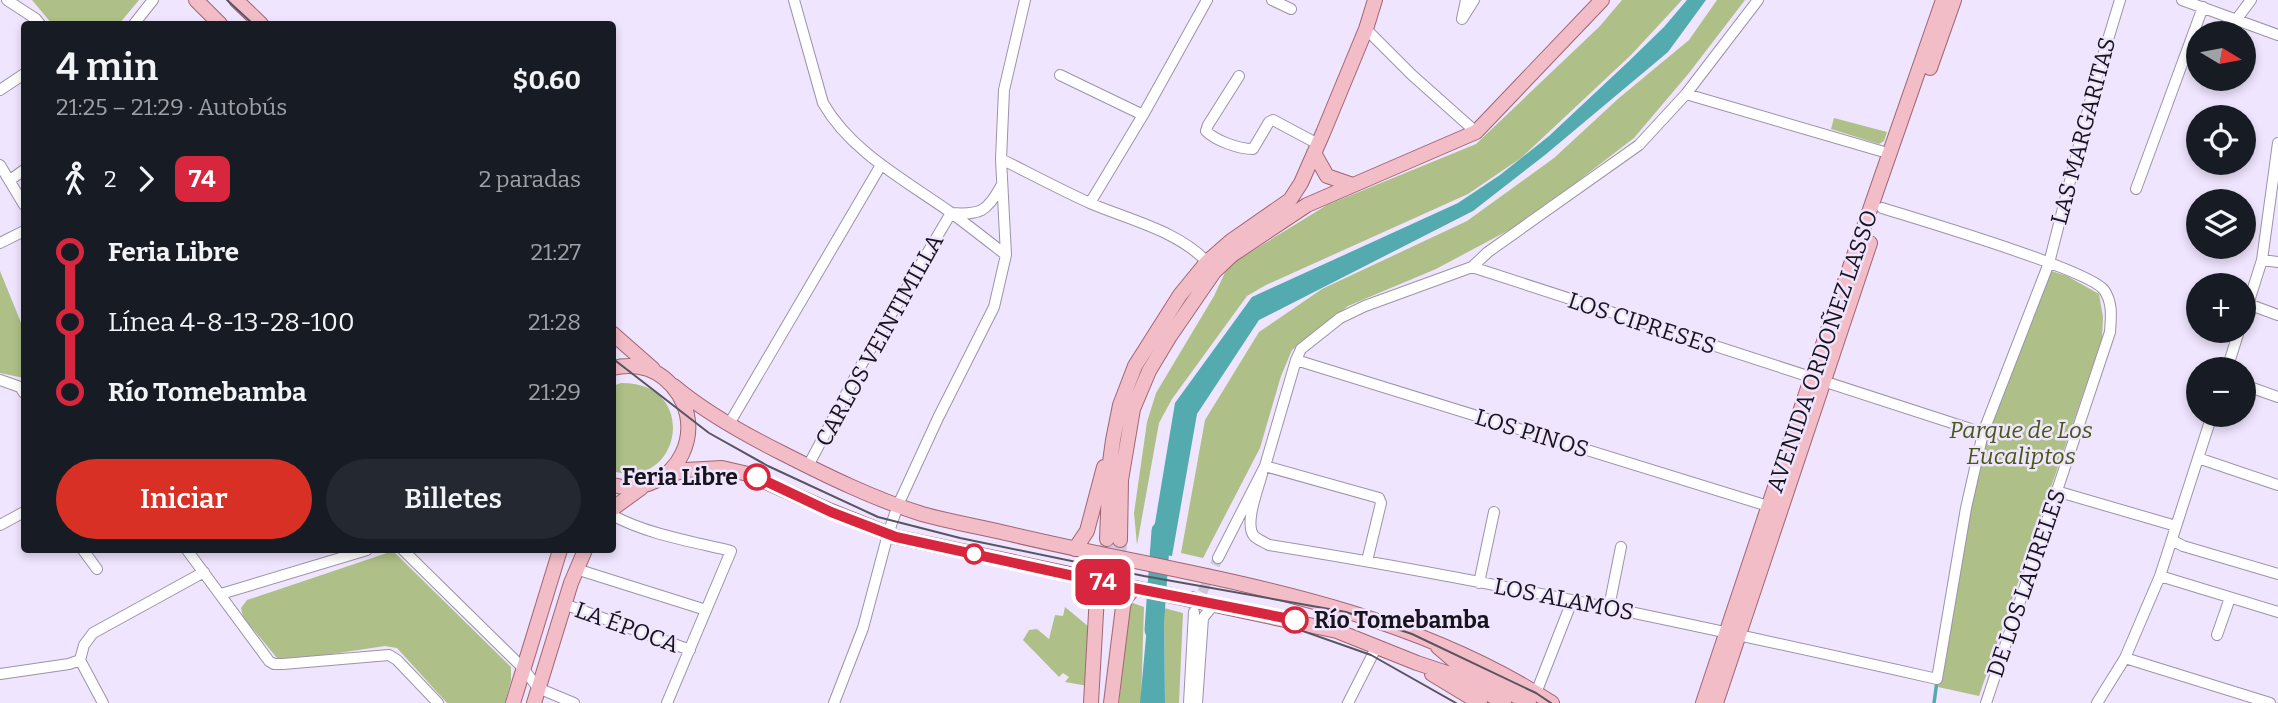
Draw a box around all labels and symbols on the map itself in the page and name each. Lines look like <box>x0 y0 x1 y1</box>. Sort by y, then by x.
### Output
north arrow <box>2186 21 2256 91</box>
street label: LAS MARGARITAS <box>2045 34 2121 228</box>
street label: AVENIDA ORDOÑEZ LASSO <box>1760 206 1884 496</box>
street label: CARLOS VEINTIMILLA <box>809 228 949 451</box>
street label: LOS CIPRESES <box>1564 286 1720 360</box>
street label: LOS PINOS <box>1472 402 1592 464</box>
park label: Parque de Los Eucaliptos <box>1949 416 2093 470</box>
place label: Feria Libre <box>622 463 738 491</box>
marker: Feria Libre <box>744 464 770 490</box>
street label: DE LOS LAURELES <box>1981 485 2071 681</box>
unlabelled marker <box>964 544 984 564</box>
line badge: 74 <box>1072 559 1134 605</box>
street label: LOS ALAMOS <box>1492 572 1636 626</box>
street label: LA ÉPOCA <box>571 595 683 659</box>
place label: Río Tomebamba <box>1314 606 1490 634</box>
marker: Río Tomebamba <box>1282 607 1308 633</box>

